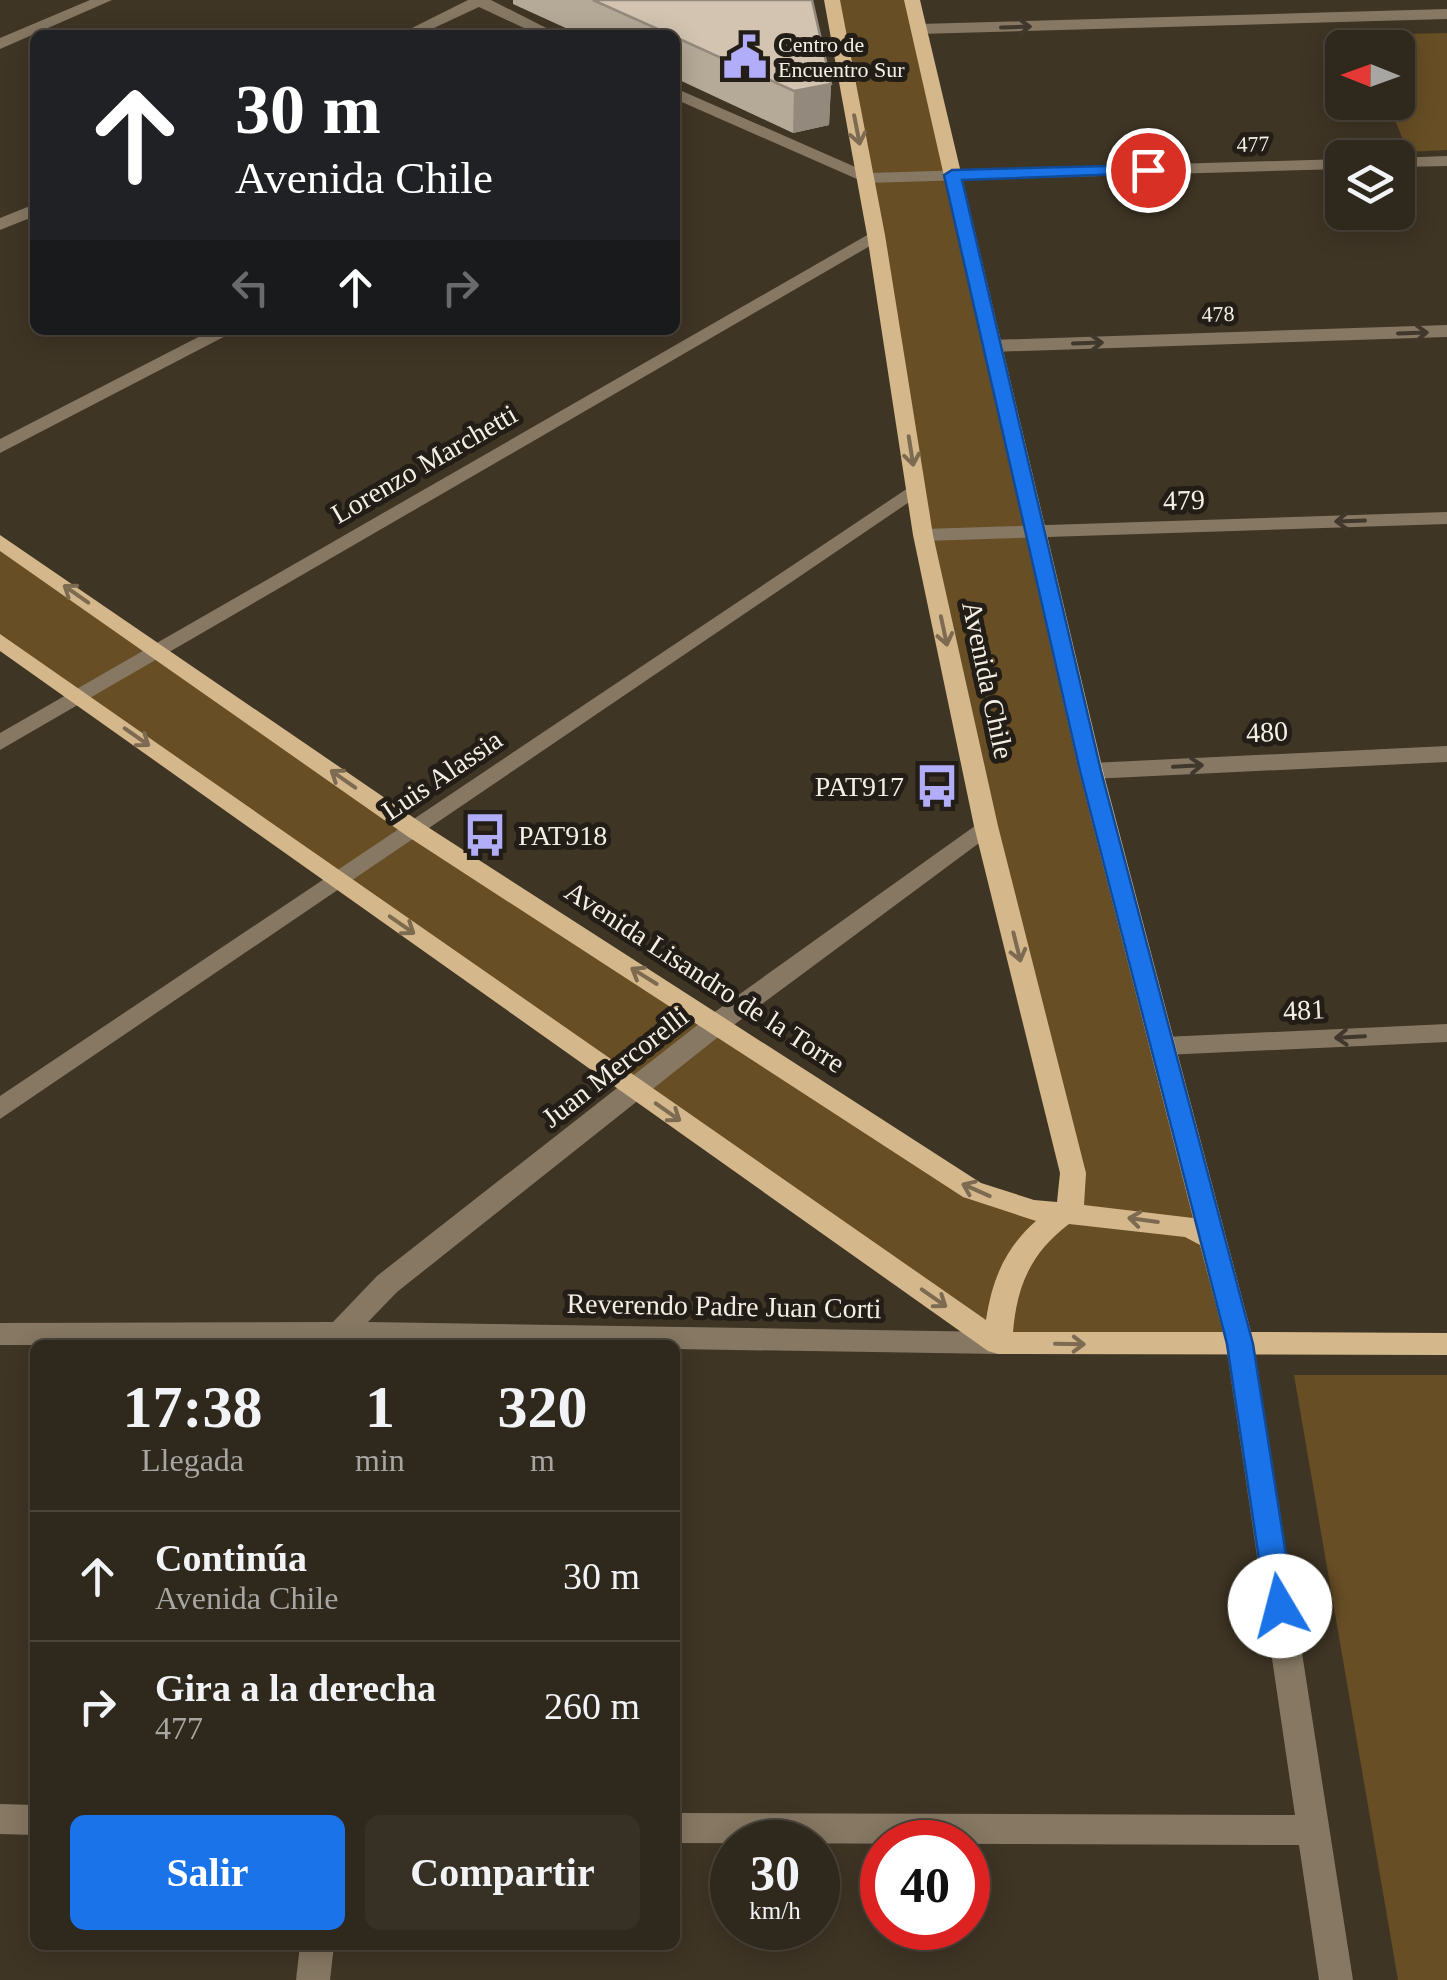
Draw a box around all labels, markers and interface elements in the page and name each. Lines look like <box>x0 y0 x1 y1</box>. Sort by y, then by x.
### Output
one-way arrow <box>1000 17 1032 36</box>
north arrow <box>1325 30 1415 120</box>
map controls <box>1325 30 1415 230</box>
place label: Centro de Encuentro Sur <box>778 32 905 82</box>
public building icon: Centro de Encuentro Sur <box>721 33 769 81</box>
icon: ahead <box>70 70 200 200</box>
text: 30 m <box>235 71 381 148</box>
one-way arrow <box>848 113 867 145</box>
pin <box>1106 128 1191 213</box>
street label: 477 <box>1236 131 1270 157</box>
button: layers <box>1325 140 1415 230</box>
icon: arrive <box>1121 143 1176 198</box>
text: Avenida Chile <box>235 153 493 203</box>
icon: left <box>223 260 278 315</box>
icon: ahead <box>328 260 383 315</box>
icon: right <box>433 260 488 315</box>
street label: 478 <box>1201 301 1235 327</box>
one-way arrow <box>1397 323 1429 342</box>
one-way arrow <box>1072 333 1104 352</box>
street label: Lorenzo Marchetti <box>326 398 522 530</box>
one-way arrow <box>902 434 921 466</box>
street label: 479 <box>1162 484 1206 516</box>
one-way arrow <box>1334 512 1366 531</box>
one-way arrow <box>62 584 90 605</box>
street label: Avenida Chile <box>956 598 1020 762</box>
one-way arrow <box>936 614 954 646</box>
street label: 480 <box>1245 715 1289 749</box>
street label: Luis Alassia <box>376 723 508 826</box>
one-way arrow <box>123 726 150 747</box>
one-way arrow <box>1171 756 1203 775</box>
bus stop icon: PAT917 <box>913 762 961 810</box>
one-way arrow <box>329 769 357 790</box>
place label: PAT917 <box>815 771 904 802</box>
bus stop icon: PAT918 <box>461 811 509 859</box>
place label: PAT918 <box>518 820 607 851</box>
street label: Avenida Lisandro de la Torre <box>560 875 850 1079</box>
one-way arrow <box>388 914 415 935</box>
one-way arrow <box>1008 931 1027 962</box>
one-way arrow <box>631 965 659 986</box>
street label: 481 <box>1282 993 1326 1027</box>
street label: Juan Mercorelli <box>536 1000 694 1134</box>
one-way arrow <box>1334 1028 1366 1047</box>
one-way arrow <box>653 1101 681 1122</box>
one-way arrow <box>961 1180 992 1198</box>
one-way arrow <box>1127 1210 1160 1228</box>
one-way arrow <box>920 1287 948 1308</box>
street label: Reverendo Padre Juan Corti <box>566 1288 882 1324</box>
one-way arrow <box>1054 1334 1086 1354</box>
text: 17:38 <box>123 1374 263 1440</box>
text: 1 <box>365 1374 395 1440</box>
text: 320 <box>497 1374 587 1440</box>
text: Llegada <box>141 1442 244 1478</box>
text: min <box>355 1442 405 1478</box>
text: m <box>530 1442 555 1478</box>
text: Continúa <box>155 1537 307 1579</box>
icon: ahead <box>70 1549 125 1604</box>
position arrow <box>1228 1554 1332 1658</box>
text: 30 m <box>563 1555 640 1597</box>
text: Avenida Chile <box>155 1580 338 1616</box>
text: Gira a la derecha <box>155 1667 436 1709</box>
icon: right <box>70 1679 125 1734</box>
text: 260 m <box>544 1685 640 1727</box>
text: 477 <box>155 1710 203 1746</box>
button: Salir <box>70 1815 345 1930</box>
button: Compartir <box>365 1815 640 1930</box>
speed limit sign: 40 <box>860 1820 990 1950</box>
text: 30 <box>750 1845 800 1901</box>
text: km/h <box>749 1897 801 1924</box>

